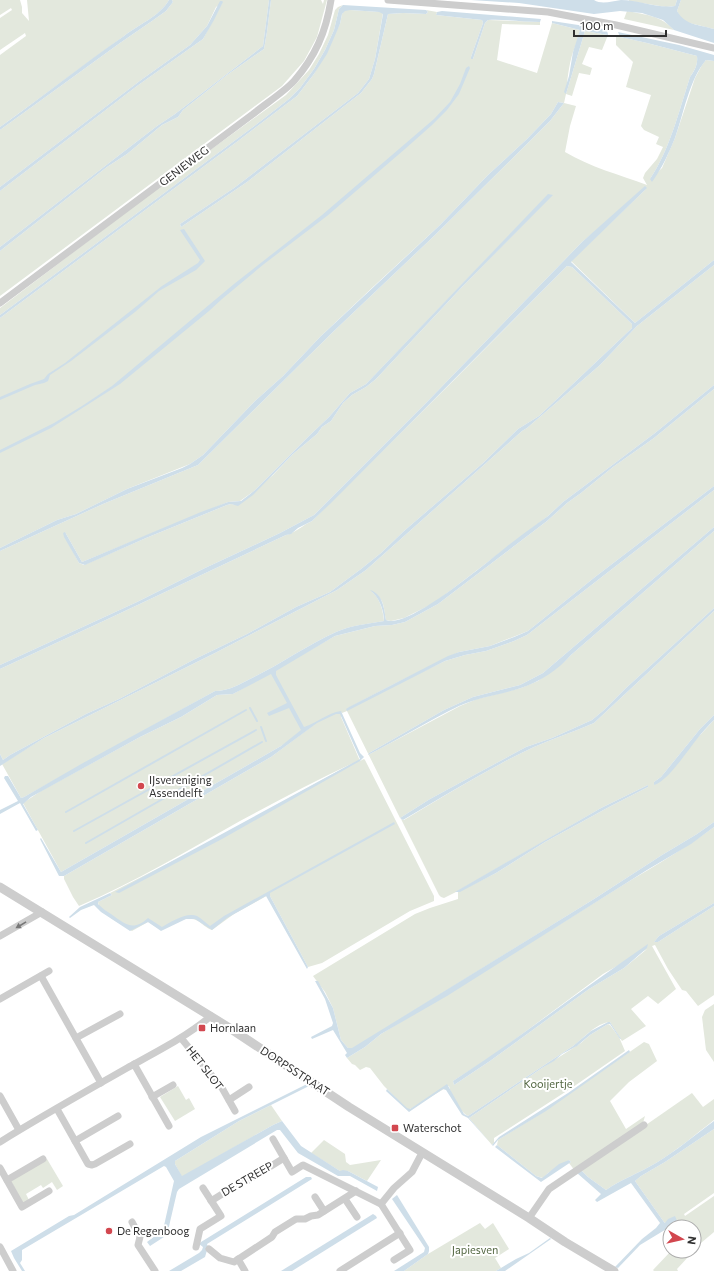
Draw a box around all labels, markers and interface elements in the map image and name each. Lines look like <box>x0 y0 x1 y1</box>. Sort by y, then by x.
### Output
scale bar <box>574 12 666 38</box>
text: 100 m <box>580 18 614 32</box>
street label: GENIEWEG <box>157 143 211 188</box>
place label: IJsvereniging Assendelft <box>149 773 212 799</box>
marker: IJsvereniging Assendelft <box>136 781 146 791</box>
one-way arrow <box>15 921 27 928</box>
place label: Hornlaan <box>210 1021 256 1034</box>
marker: Hornlaan <box>197 1023 207 1033</box>
street label: HET SLOT <box>184 1043 227 1092</box>
street label: DORPSSTRAAT <box>258 1043 332 1098</box>
park label: Kooijertje <box>523 1077 573 1090</box>
place label: Waterschot <box>403 1121 462 1134</box>
marker: Waterschot <box>390 1123 400 1133</box>
street label: DE STREEP <box>219 1159 275 1199</box>
north arrow <box>662 1219 702 1259</box>
place label: De Regenboog <box>117 1224 189 1237</box>
marker: De Regenboog <box>104 1226 114 1236</box>
text: N <box>685 1235 699 1245</box>
park label: Japiesven <box>452 1243 498 1257</box>

